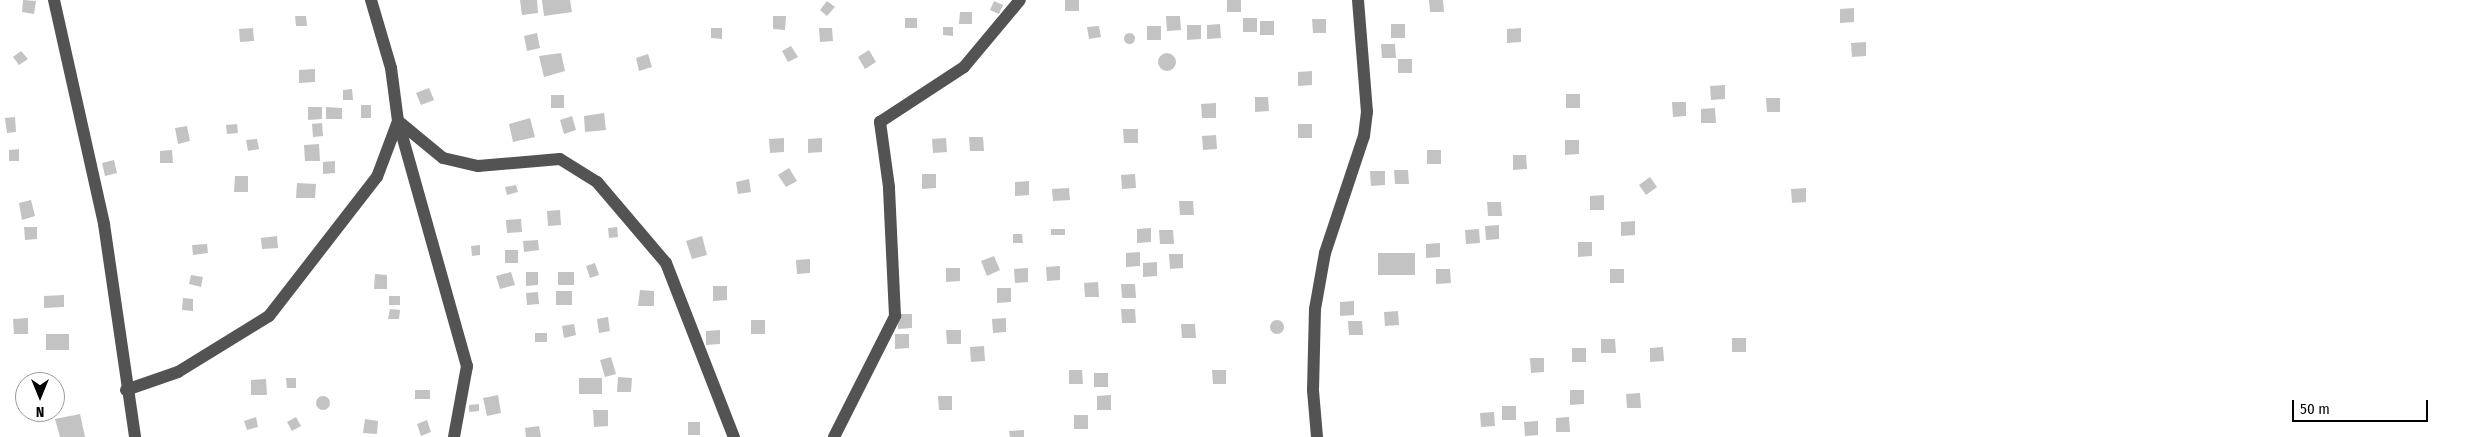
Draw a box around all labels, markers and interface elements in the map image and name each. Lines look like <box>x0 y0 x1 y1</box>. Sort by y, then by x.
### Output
north arrow <box>15 372 65 422</box>
scale bar <box>2294 390 2430 422</box>
text: 50 m <box>2300 400 2330 418</box>
text: N <box>36 403 44 420</box>

